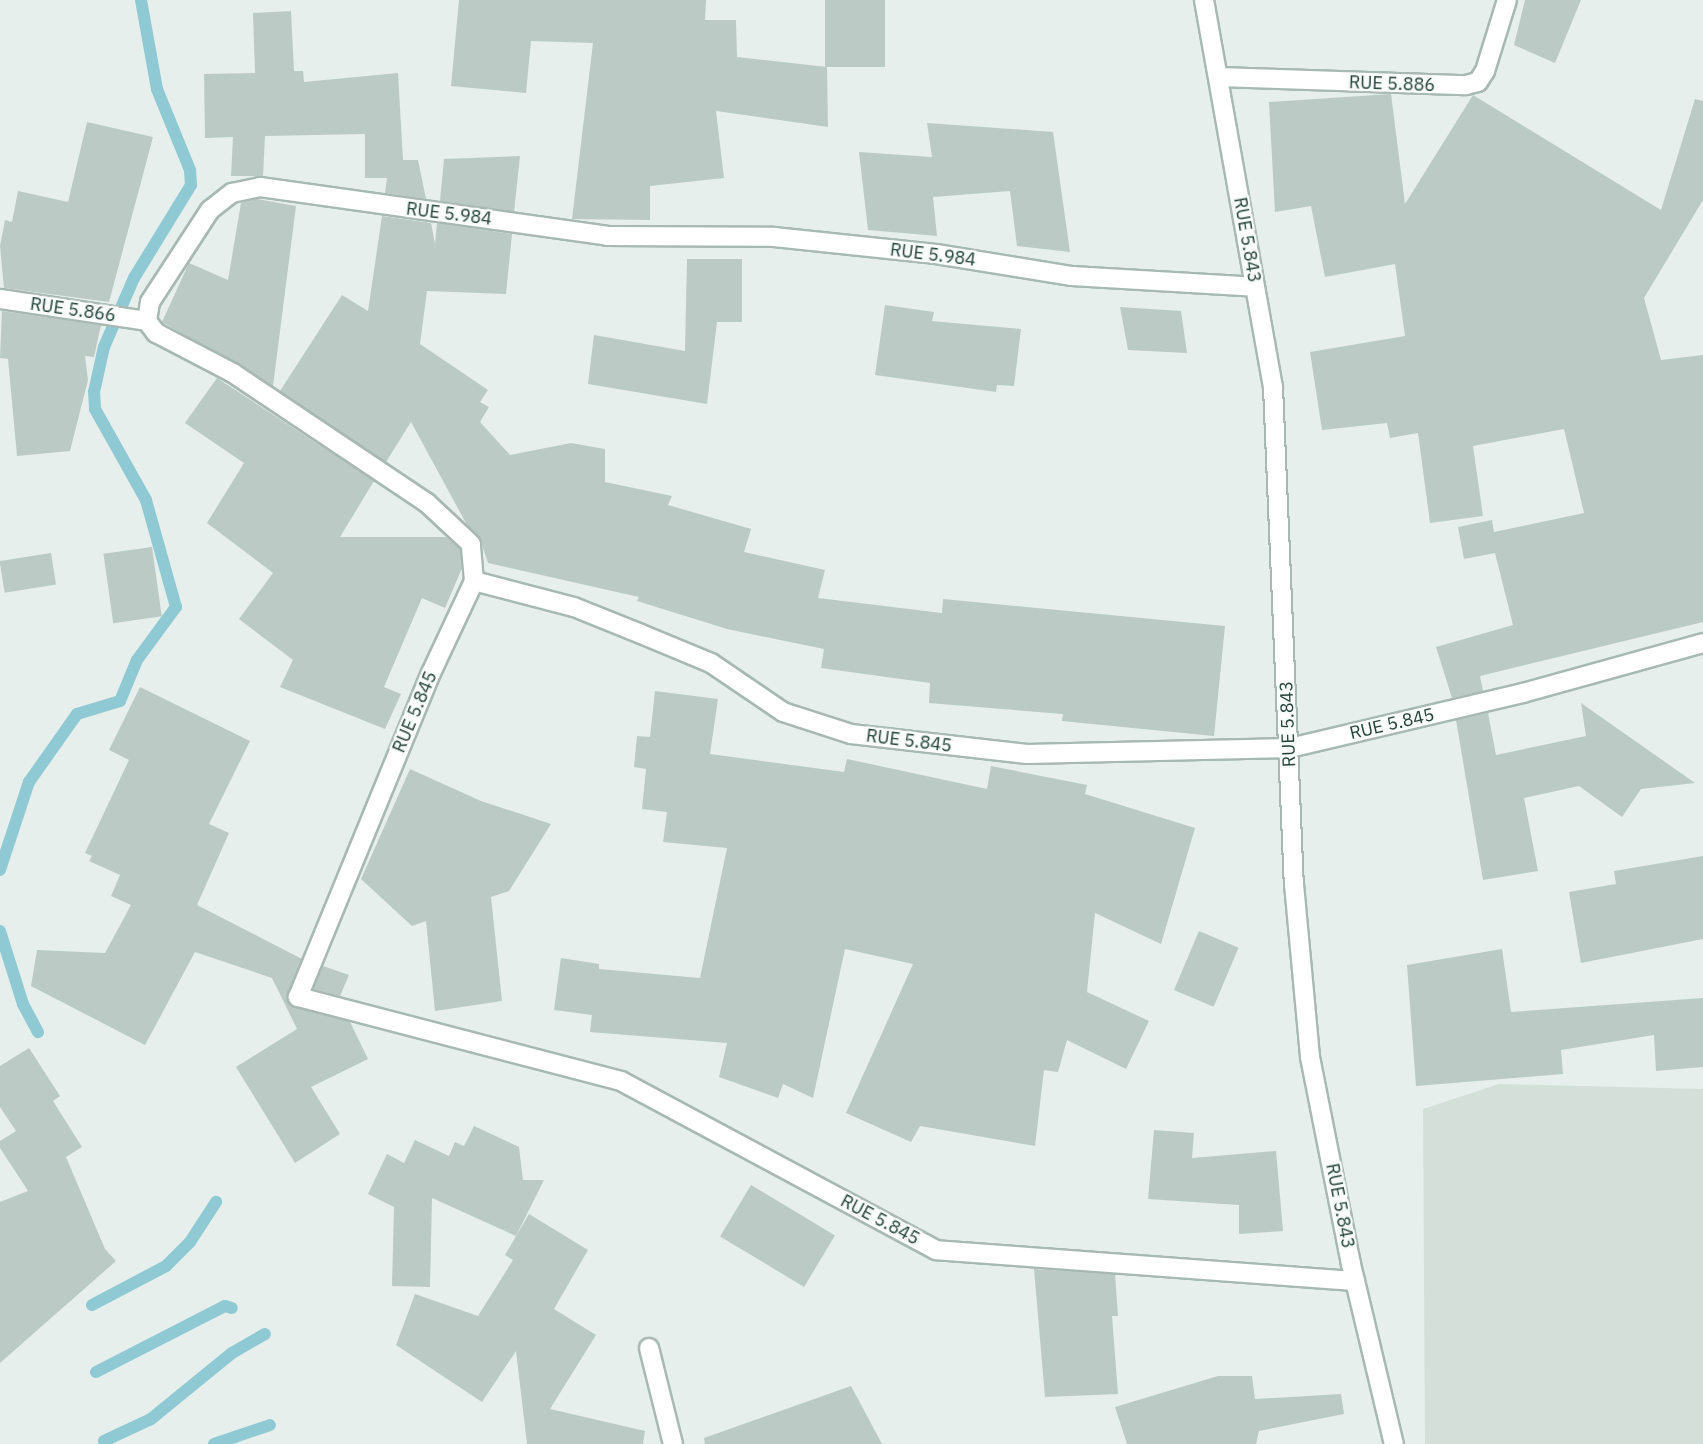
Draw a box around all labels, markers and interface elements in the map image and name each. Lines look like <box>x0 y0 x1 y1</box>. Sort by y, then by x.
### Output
street label: RUE 5.886 <box>1348 72 1436 96</box>
street label: RUE 5.843 <box>1229 196 1265 284</box>
street label: RUE 5.984 <box>405 198 493 230</box>
street label: RUE 5.984 <box>889 239 977 271</box>
street label: RUE 5.866 <box>29 293 117 327</box>
street label: RUE 5.845 <box>388 668 442 756</box>
street label: RUE 5.843 <box>1276 680 1300 768</box>
street label: RUE 5.845 <box>1348 704 1436 744</box>
street label: RUE 5.845 <box>865 725 953 757</box>
street label: RUE 5.843 <box>1321 1162 1359 1250</box>
street label: RUE 5.845 <box>837 1190 923 1250</box>

